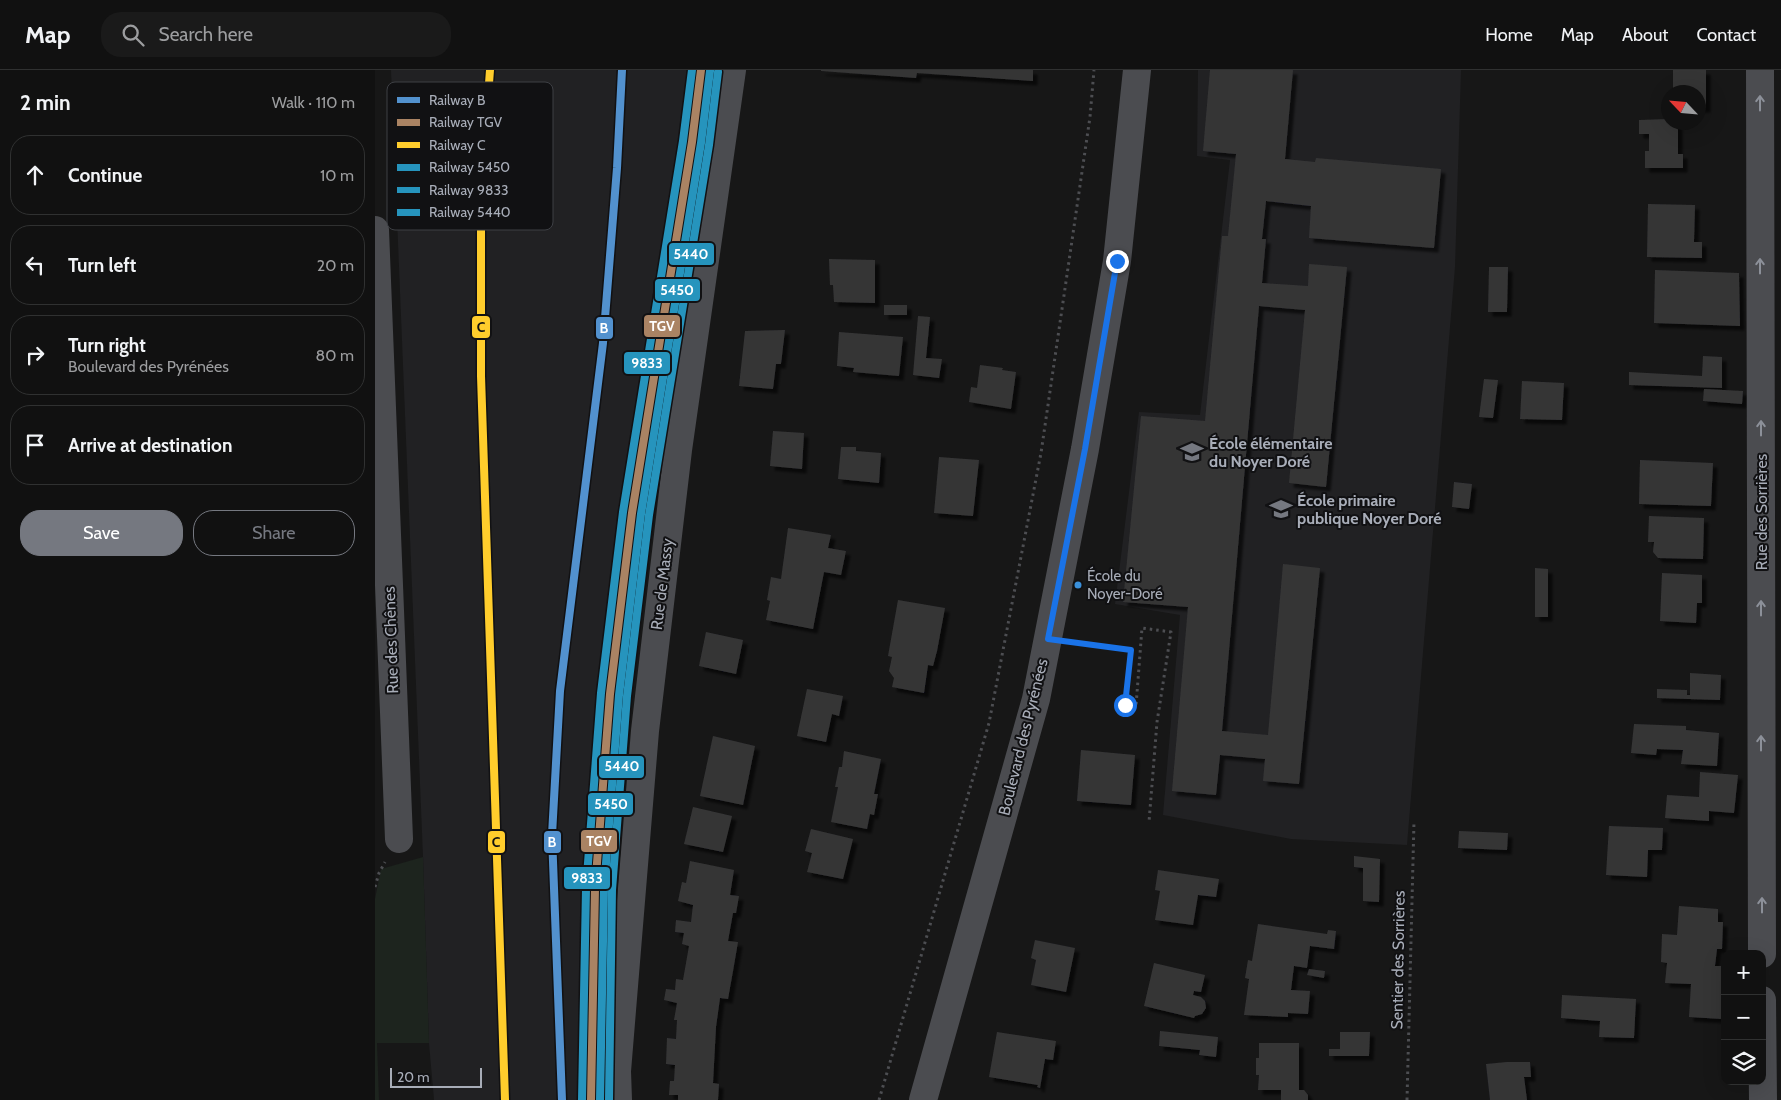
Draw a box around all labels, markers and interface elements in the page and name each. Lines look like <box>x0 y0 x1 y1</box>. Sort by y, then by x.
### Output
search box <box>101 12 451 57</box>
text: Map <box>25 20 71 49</box>
icon: search <box>119 21 147 49</box>
text: Search here <box>159 23 253 46</box>
text: Home <box>1485 24 1533 46</box>
text: Map <box>1561 24 1594 46</box>
text: About <box>1622 24 1668 46</box>
text: Contact <box>1696 24 1756 46</box>
legend <box>387 82 553 230</box>
north arrow <box>1661 85 1706 130</box>
text: 2 min <box>20 90 71 115</box>
text: Railway B <box>429 91 485 109</box>
text: Walk · 110 m <box>272 93 355 112</box>
one-way arrow <box>1755 96 1765 112</box>
text: Railway TGV <box>429 113 503 131</box>
text: Railway C <box>429 136 486 154</box>
text: Railway 5450 <box>429 158 510 176</box>
icon: ahead <box>21 161 49 189</box>
text: Continue <box>68 164 142 187</box>
text: 10 m <box>320 166 354 185</box>
text: Railway 9833 <box>429 181 509 199</box>
text: Railway 5440 <box>429 203 511 221</box>
line badge: 5440 <box>668 242 715 266</box>
text: 5440 <box>674 245 709 263</box>
route end <box>1106 250 1129 273</box>
icon: left <box>21 251 49 279</box>
text: Turn left <box>68 254 136 277</box>
text: 20 m <box>317 256 354 275</box>
one-way arrow <box>1755 258 1765 274</box>
line badge: 5450 <box>654 278 701 302</box>
text: 5450 <box>660 281 694 299</box>
line badge: TGV <box>643 314 681 338</box>
line badge: C <box>471 315 491 339</box>
line badge: B <box>595 316 614 340</box>
text: TGV <box>649 317 675 335</box>
text: C <box>477 318 486 336</box>
text: B <box>600 319 609 337</box>
text: Turn right <box>68 334 146 357</box>
icon: right <box>21 341 49 369</box>
text: 80 m <box>316 346 354 365</box>
line badge: 9833 <box>623 351 671 375</box>
text: 9833 <box>631 354 663 372</box>
text: Boulevard des Pyrénées <box>68 357 229 376</box>
one-way arrow <box>1756 421 1766 437</box>
icon: arrive <box>21 431 49 459</box>
text: Arrive at destination <box>68 434 232 457</box>
place label: École élémentaire du Noyer Doré <box>1209 434 1332 471</box>
school or university icon: École élémentaire du Noyer Doré <box>1179 439 1205 465</box>
street label: Rue des Sorrières <box>1752 453 1771 570</box>
place label: École primaire publique Noyer Doré <box>1297 491 1441 528</box>
school or university icon: École primaire publique Noyer Doré <box>1268 496 1294 522</box>
button: Save <box>20 510 183 556</box>
button: Share <box>193 510 355 556</box>
street label: Rue de Massy <box>647 537 677 631</box>
place label: École du Noyer-Doré <box>1087 566 1163 603</box>
marker: École du Noyer-Doré <box>1073 580 1083 590</box>
street label: Rue des Chênes <box>380 586 402 694</box>
one-way arrow <box>1756 601 1766 617</box>
street label: Boulevard des Pyrénées <box>994 656 1052 817</box>
route start <box>1114 694 1137 717</box>
one-way arrow <box>1756 735 1766 751</box>
line badge: 5440 <box>598 755 645 779</box>
text: 5440 <box>605 757 640 775</box>
line badge: 5450 <box>587 792 634 816</box>
text: 5450 <box>594 795 628 813</box>
line badge: TGV <box>580 829 618 853</box>
line badge: C <box>487 830 506 854</box>
line badge: B <box>543 830 562 854</box>
text: TGV <box>586 832 612 850</box>
text: C <box>492 833 501 851</box>
text: B <box>548 833 557 851</box>
line badge: 9833 <box>563 866 611 890</box>
text: 9833 <box>571 869 603 887</box>
street label: Sentier des Sorrières <box>1387 890 1409 1030</box>
one-way arrow <box>1757 897 1767 914</box>
map controls <box>1721 950 1766 1085</box>
button: + <box>1721 950 1766 995</box>
button: − <box>1721 995 1766 1040</box>
button: layers <box>1721 1040 1766 1085</box>
scale bar <box>390 1065 483 1088</box>
text: 20 m <box>397 1068 430 1086</box>

